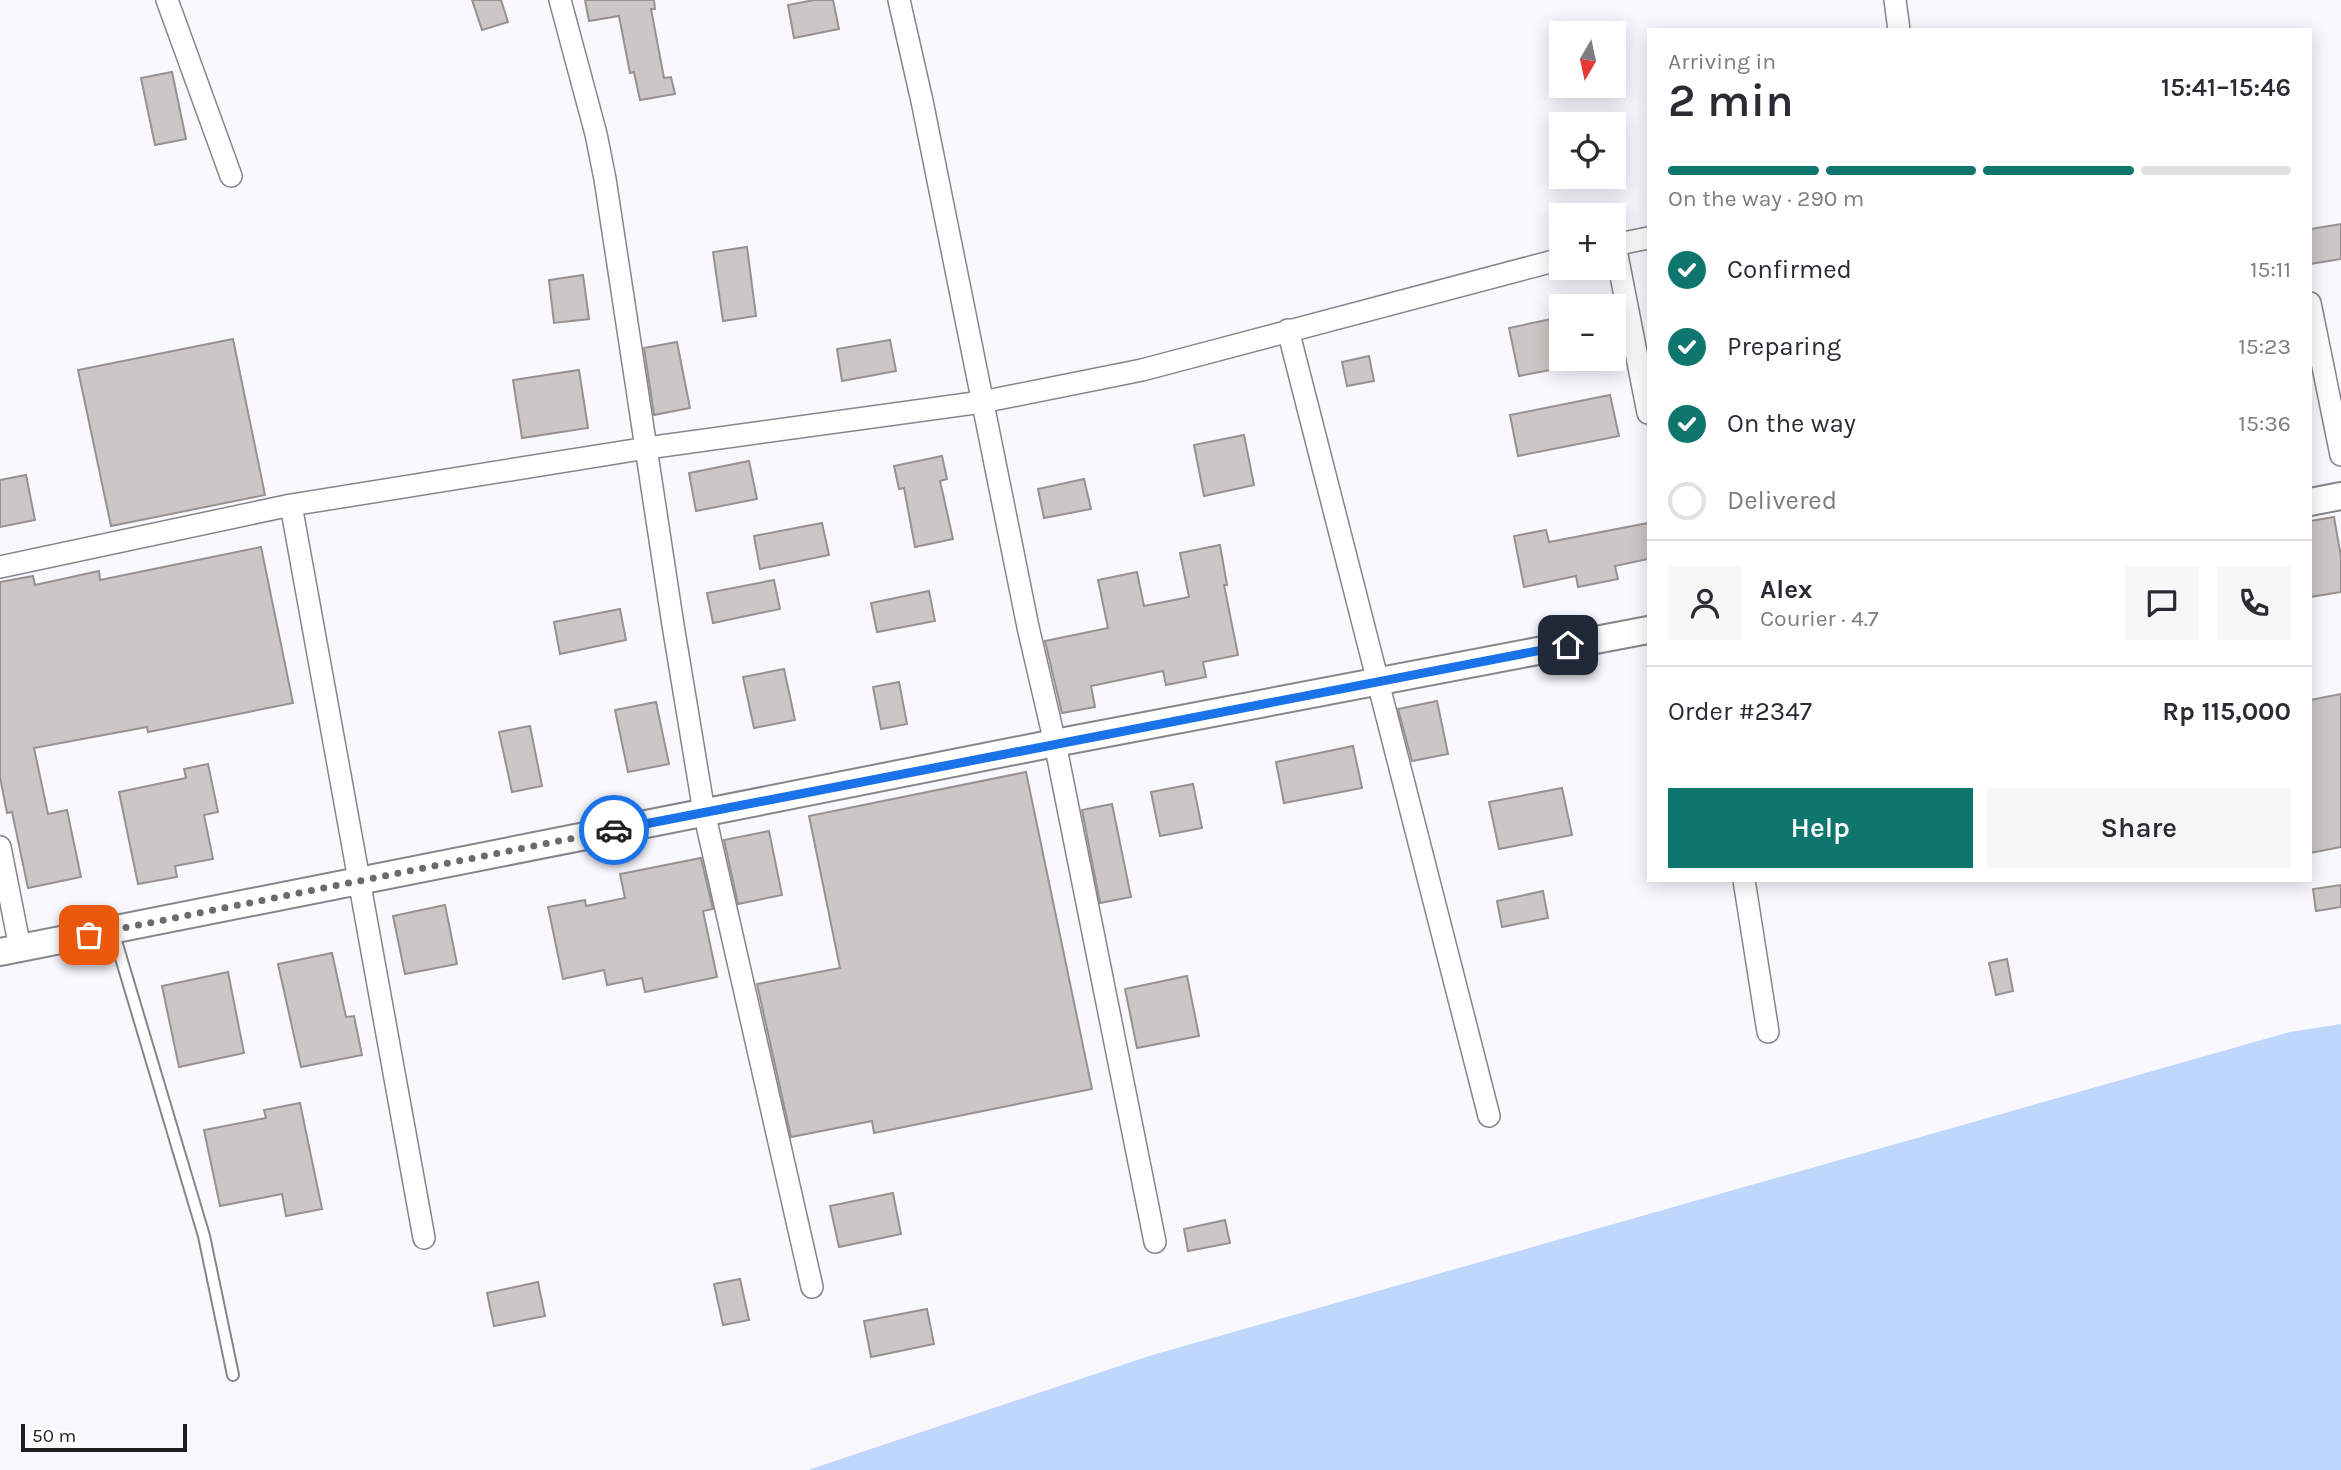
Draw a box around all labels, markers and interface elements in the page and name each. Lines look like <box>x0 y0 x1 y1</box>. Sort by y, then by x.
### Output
north arrow <box>1549 21 1626 98</box>
map controls <box>1549 21 1626 371</box>
text: Arriving in <box>1668 48 1776 75</box>
text: 15:41–15:46 <box>2161 72 2291 103</box>
text: 2 min <box>1668 74 1794 128</box>
button: locate <box>1549 112 1626 189</box>
text: On the way · 290 m <box>1668 185 1864 212</box>
button: + <box>1549 203 1626 280</box>
icon: check <box>1668 251 1706 289</box>
text: Confirmed <box>1727 254 1852 285</box>
text: 15:11 <box>2250 256 2291 283</box>
button: − <box>1549 294 1626 371</box>
icon: check <box>1668 328 1706 366</box>
text: Preparing <box>1727 331 1841 362</box>
text: 15:23 <box>2238 333 2291 360</box>
icon: check <box>1668 405 1706 443</box>
text: On the way <box>1727 408 1856 439</box>
text: 15:36 <box>2238 410 2291 437</box>
text: Delivered <box>1727 485 1837 516</box>
button: person <box>1668 566 1742 640</box>
button: chat <box>2125 566 2199 640</box>
button: phone <box>2217 566 2291 640</box>
text: Alex <box>1760 574 1812 605</box>
text: Courier · 4.7 <box>1760 605 1879 632</box>
pin <box>1538 615 1598 675</box>
icon: home <box>1549 626 1587 664</box>
text: Order #2347 <box>1668 696 1812 727</box>
text: Rp 115,000 <box>2162 696 2291 727</box>
button: Help <box>1668 788 1973 868</box>
button: Share <box>1987 788 2291 868</box>
courier <box>579 795 649 865</box>
icon: car <box>595 811 633 849</box>
pin <box>59 905 119 965</box>
icon: bag <box>70 916 108 954</box>
scale bar <box>21 1421 187 1453</box>
text: 50 m <box>32 1425 76 1447</box>

